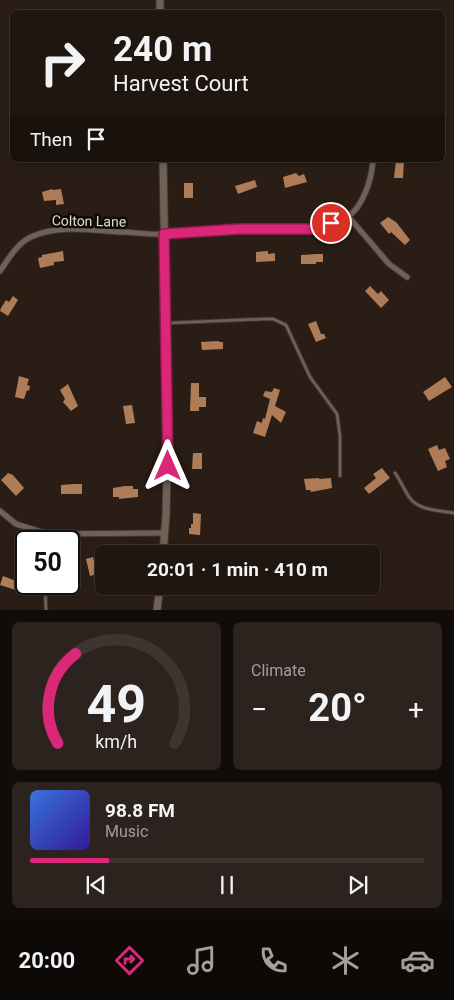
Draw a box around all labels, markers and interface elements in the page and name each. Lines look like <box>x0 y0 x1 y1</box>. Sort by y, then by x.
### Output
text: 240 m <box>113 29 212 70</box>
icon: right <box>30 30 95 95</box>
text: Harvest Court <box>113 71 249 96</box>
icon: arrive <box>82 125 110 153</box>
text: Then <box>30 128 72 151</box>
pin <box>310 202 352 244</box>
icon: arrive <box>317 209 345 237</box>
street label: Colton Lane <box>52 212 126 230</box>
position arrow <box>141 439 193 491</box>
speed limit sign: 50 <box>15 530 80 595</box>
text: 20:01 · 1 min · 410 m <box>147 558 328 581</box>
text: Climate <box>251 661 306 680</box>
text: 49 <box>87 674 146 735</box>
text: 20° <box>308 686 367 730</box>
text: − <box>251 693 267 726</box>
text: + <box>408 693 424 726</box>
text: km/h <box>96 731 137 752</box>
text: 98.8 FM <box>105 799 175 822</box>
text: Music <box>105 822 148 841</box>
icon: previous <box>82 871 110 899</box>
icon: pause <box>213 871 241 899</box>
icon: next <box>344 871 372 899</box>
icon: directions <box>112 943 147 978</box>
icon: music <box>184 943 219 978</box>
icon: phone <box>256 943 291 978</box>
icon: climate <box>328 943 363 978</box>
icon: car <box>400 943 435 978</box>
text: 20:00 <box>19 948 75 973</box>

